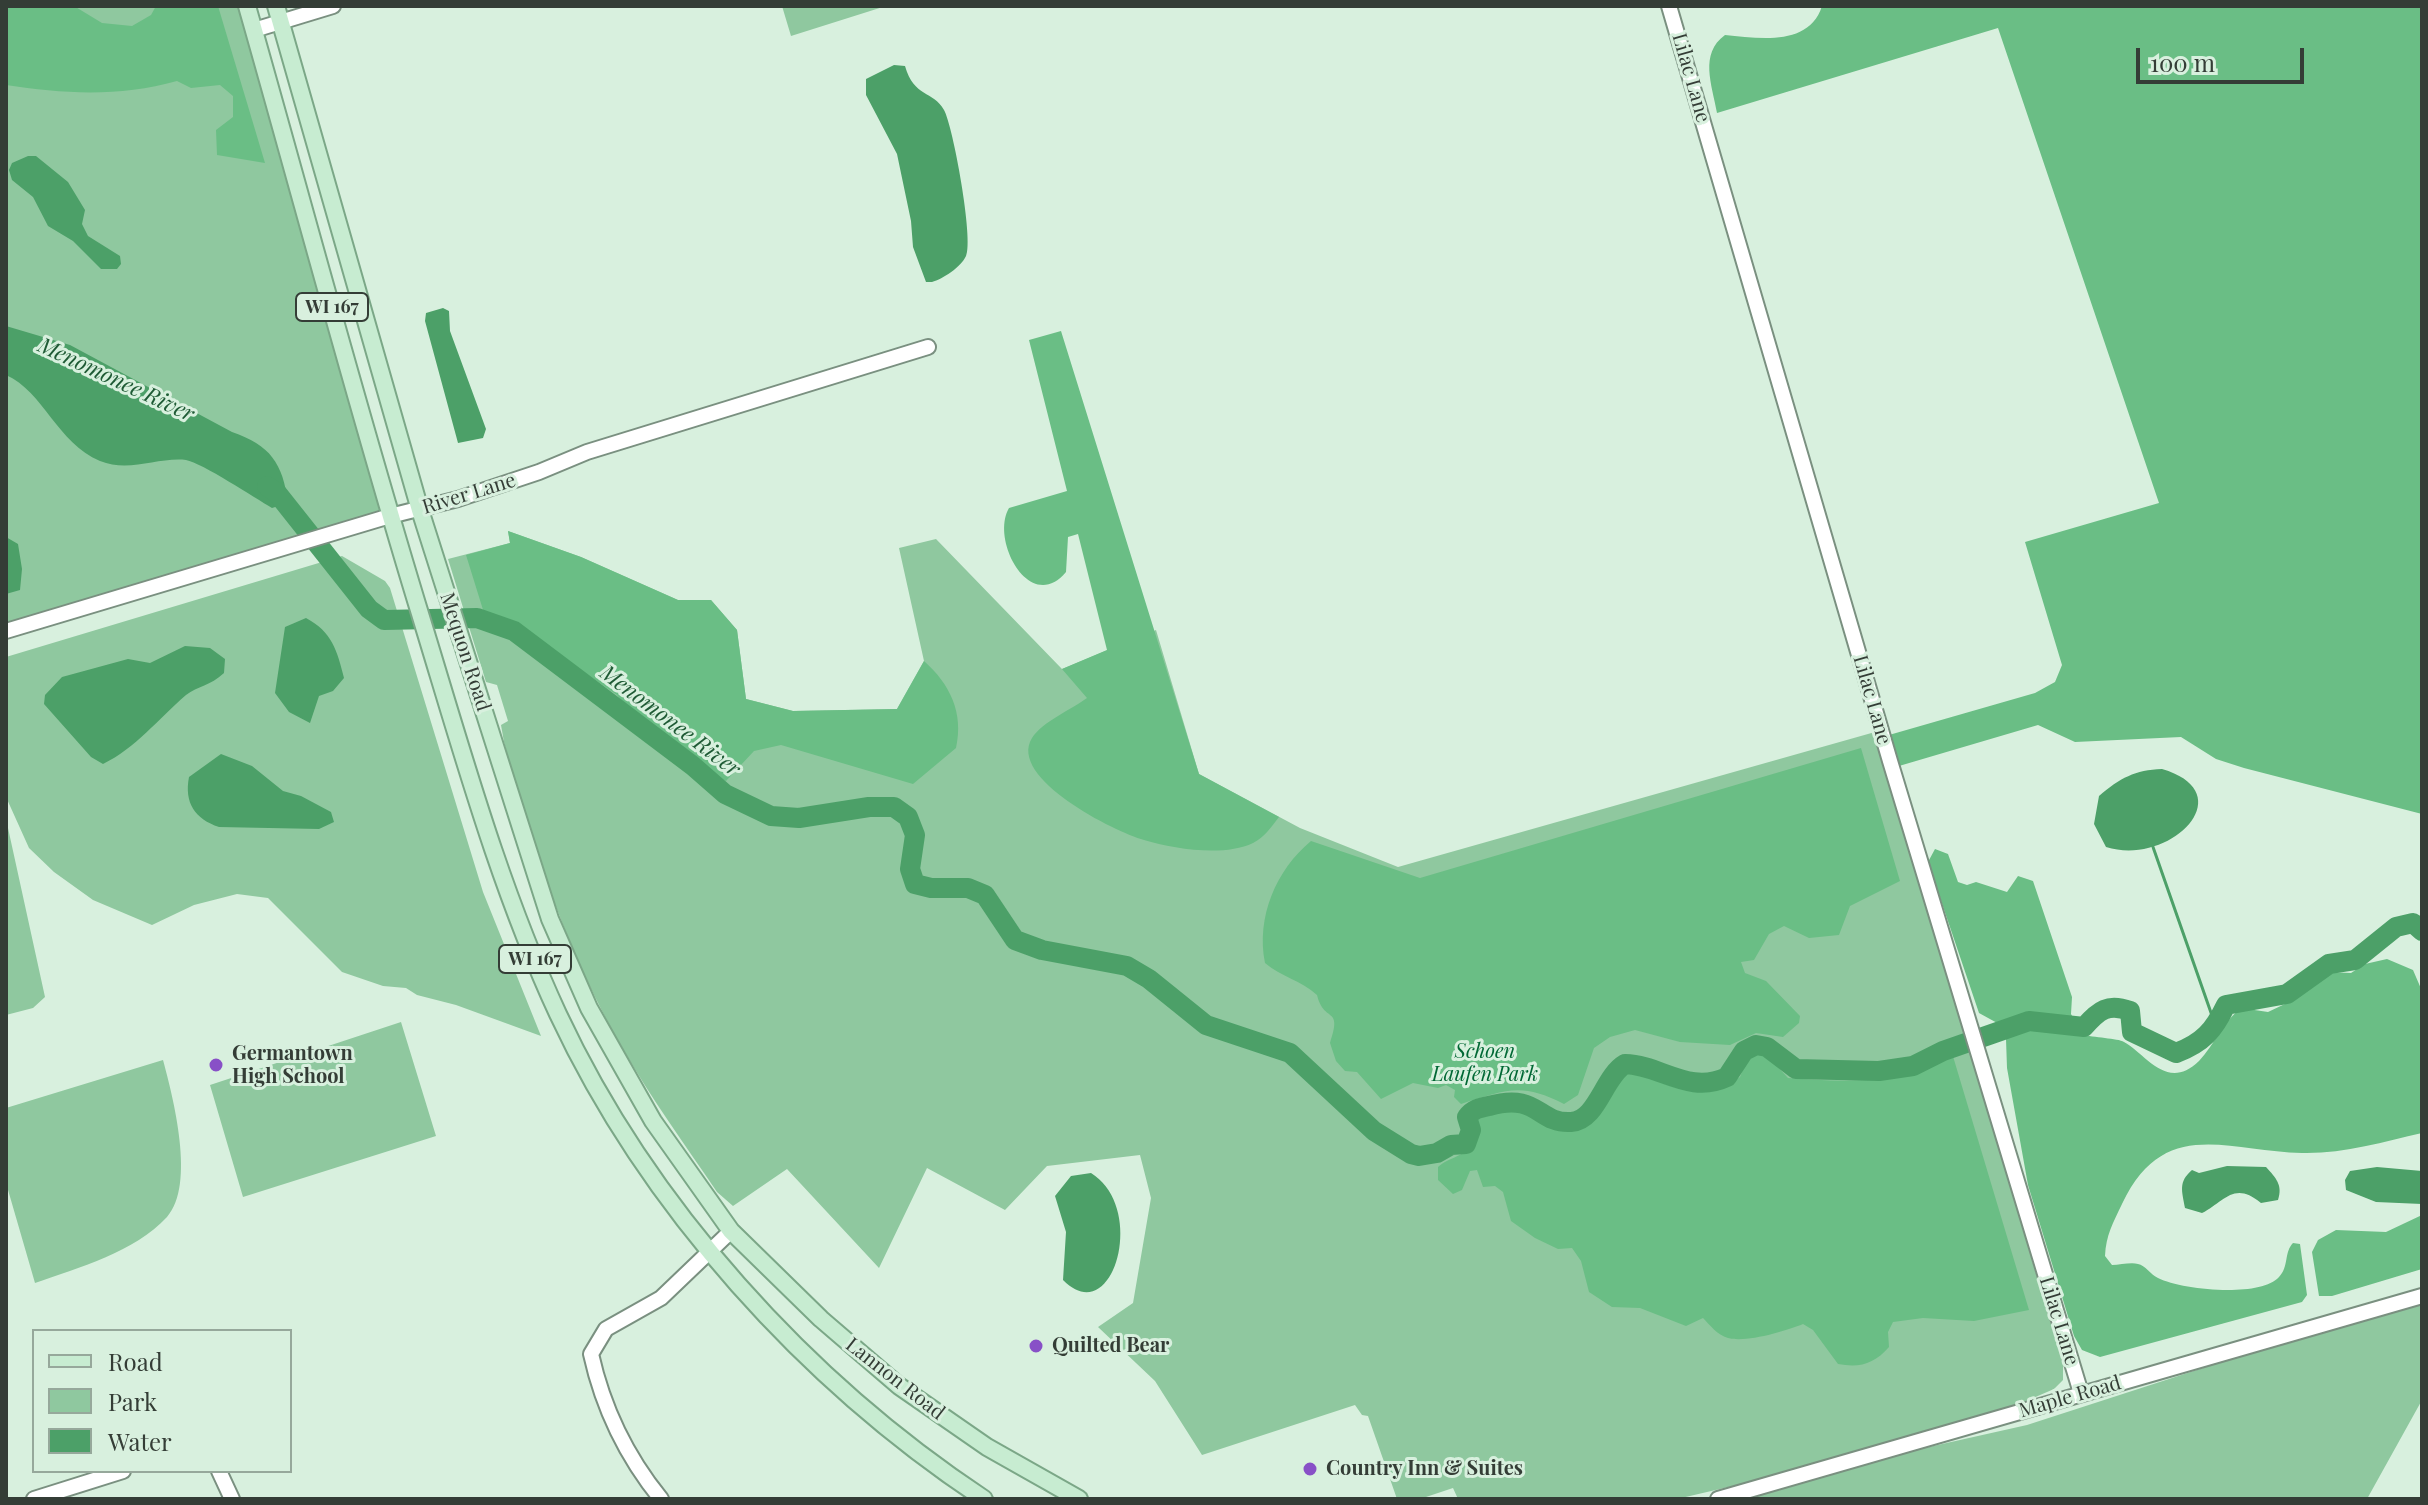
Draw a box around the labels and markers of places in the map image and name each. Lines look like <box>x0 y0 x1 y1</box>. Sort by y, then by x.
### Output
place label: Germantown High School <box>232 1042 353 1089</box>
marker: Germantown High School <box>207 1056 225 1074</box>
place label: Quilted Bear <box>1052 1334 1169 1358</box>
marker: Quilted Bear <box>1027 1337 1045 1355</box>
place label: Country Inn & Suites <box>1326 1457 1523 1481</box>
marker: Country Inn & Suites <box>1301 1460 1319 1478</box>

